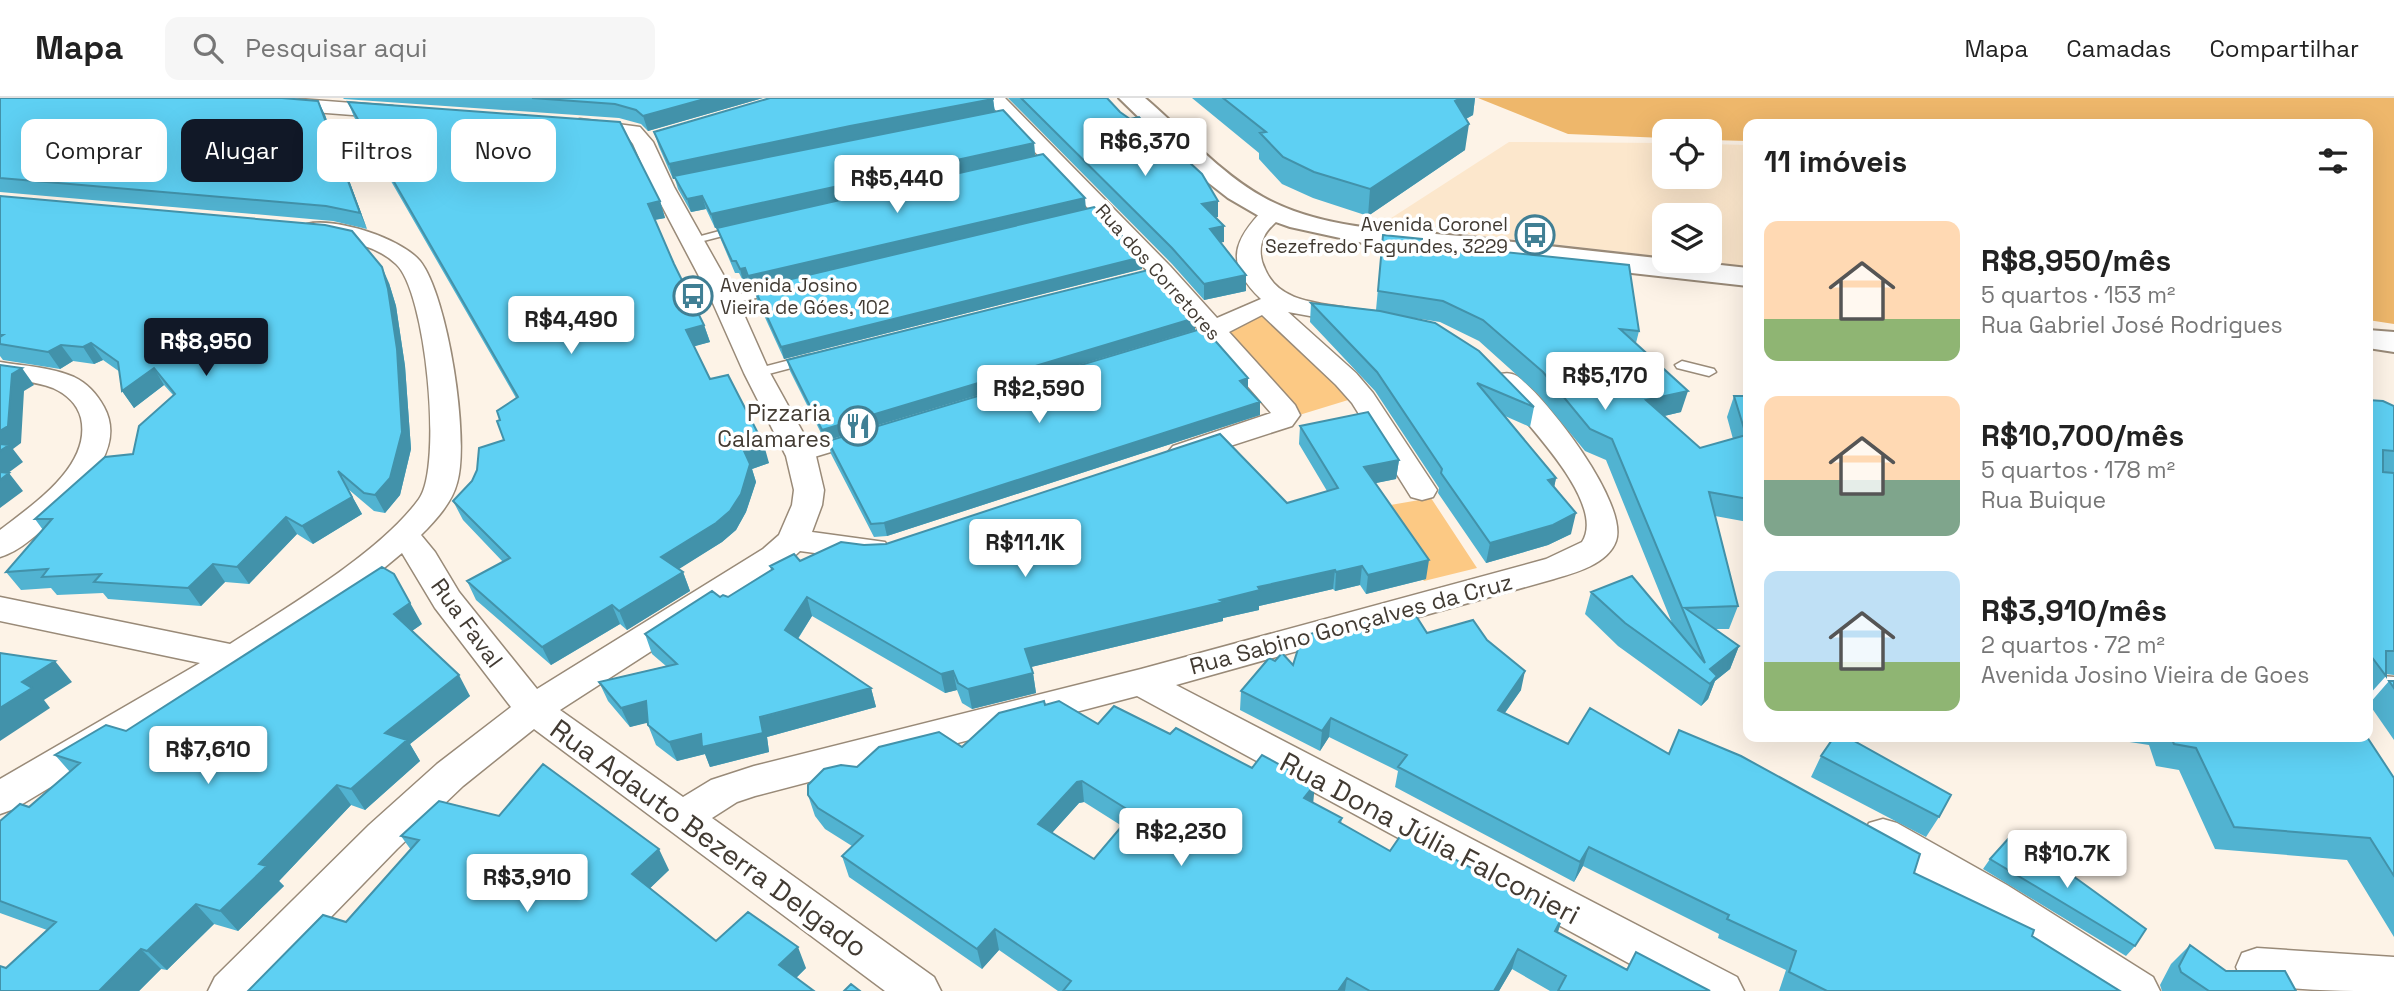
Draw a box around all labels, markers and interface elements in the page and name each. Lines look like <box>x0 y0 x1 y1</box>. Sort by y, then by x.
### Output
search box <box>165 17 655 80</box>
text: Mapa <box>35 27 123 69</box>
icon: search <box>189 29 227 67</box>
text: Pesquisar aqui <box>245 31 427 65</box>
text: Mapa <box>1964 33 2028 64</box>
text: Camadas <box>2066 33 2171 64</box>
text: Compartilhar <box>2209 33 2359 64</box>
pin: R$6,370 <box>1080 118 1210 178</box>
chip: Comprar <box>21 119 167 182</box>
chip: Alugar <box>181 119 303 182</box>
chip: Filtros <box>317 119 437 182</box>
chip: Novo <box>451 119 556 182</box>
map controls <box>1652 119 1722 273</box>
button: locate <box>1652 119 1722 189</box>
text: R$6,370 <box>1100 126 1190 156</box>
text: 11 imóveis <box>1764 142 1907 181</box>
icon: filters <box>2314 142 2352 180</box>
pin: R$5,440 <box>832 156 962 215</box>
text: R$5,440 <box>850 163 944 193</box>
street label: Rua dos Corretores <box>1090 198 1226 346</box>
button: layers <box>1652 203 1722 273</box>
place label: Avenida Coronel Sezefredo Fagundes, 3229 <box>1265 212 1508 259</box>
bus stop icon: Avenida Coronel Sezefredo Fagundes, 3229 <box>1514 214 1556 256</box>
text: R$8,950/mês <box>1981 241 2171 280</box>
icon: home <box>1820 249 1904 333</box>
place label: Avenida Josino Vieira de Góes, 102 <box>720 273 889 320</box>
bus stop icon: Avenida Josino Vieira de Góes, 102 <box>672 275 714 317</box>
text: 5 quartos · 153 m² <box>1981 280 2176 310</box>
pin: R$4,490 <box>506 296 636 356</box>
text: R$4,490 <box>524 304 618 334</box>
text: Rua Gabriel José Rodrigues <box>1981 310 2283 340</box>
pin: R$8,950 <box>141 318 271 378</box>
text: R$8,950 <box>160 326 252 356</box>
pin: R$5,170 <box>1540 352 1670 412</box>
text: R$5,170 <box>1562 360 1648 390</box>
pin: R$2,590 <box>974 366 1104 425</box>
text: R$2,590 <box>993 373 1085 403</box>
place label: Pizzaria Calamares <box>717 398 831 454</box>
restaurant icon: Pizzaria Calamares <box>837 405 879 447</box>
text: R$10,700/mês <box>1981 416 2184 455</box>
icon: home <box>1820 424 1904 508</box>
text: 5 quartos · 178 m² <box>1981 455 2175 485</box>
text: Rua Buique <box>1981 485 2106 515</box>
pin: R$11.1K <box>960 519 1090 579</box>
text: R$11.1K <box>985 527 1065 557</box>
street label: Rua Sabino Gonçalves da Cruz <box>1186 566 1516 682</box>
street label: Rua Faval <box>424 572 510 674</box>
text: R$3,910/mês <box>1981 591 2167 630</box>
icon: home <box>1820 599 1904 683</box>
text: 2 quartos · 72 m² <box>1981 630 2165 660</box>
text: Avenida Josino Vieira de Goes <box>1981 660 2309 690</box>
street label: Rua Adauto Bezerra Delgado <box>543 711 875 965</box>
pin: R$7,610 <box>143 726 273 786</box>
text: R$7,610 <box>165 734 251 764</box>
street label: Rua Dona Júlia Falconieri <box>1274 744 1586 932</box>
pin: R$2,230 <box>1116 808 1246 868</box>
text: R$2,230 <box>1135 816 1227 846</box>
pin: R$10.7K <box>2002 830 2132 890</box>
text: R$10.7K <box>2024 838 2110 868</box>
pin: R$3,910 <box>462 854 592 914</box>
text: R$3,910 <box>483 862 571 892</box>

